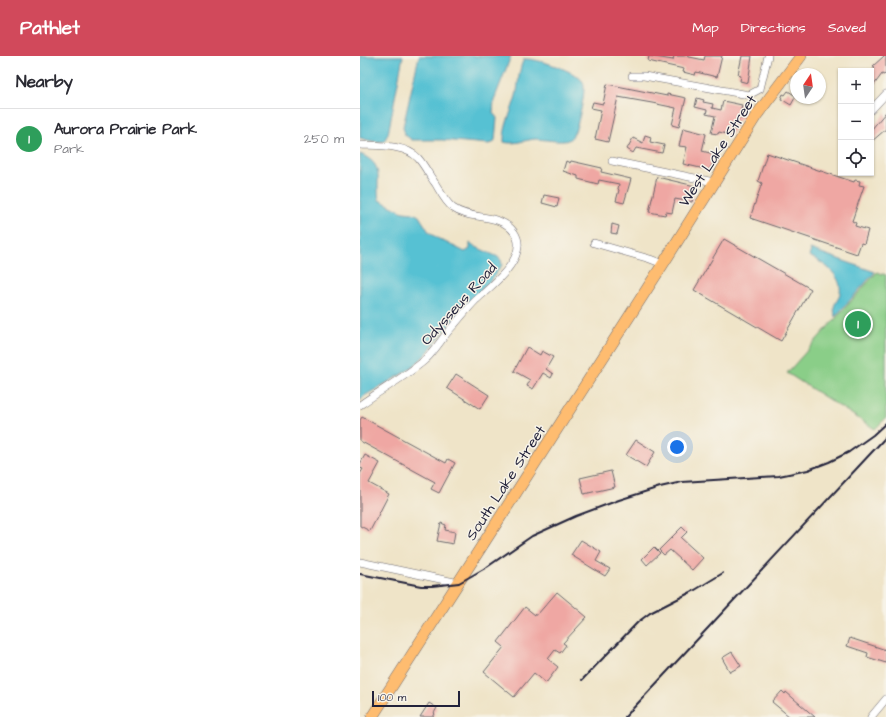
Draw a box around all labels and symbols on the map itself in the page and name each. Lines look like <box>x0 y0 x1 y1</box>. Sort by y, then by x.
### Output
north arrow <box>790 68 826 104</box>
street label: West Lake Street <box>674 91 762 211</box>
street label: Odysseus Road <box>416 258 503 351</box>
pin: 1 <box>845 309 871 339</box>
street label: South Lake Street <box>461 422 551 544</box>
your location <box>667 437 687 457</box>
scale bar <box>372 689 460 708</box>

